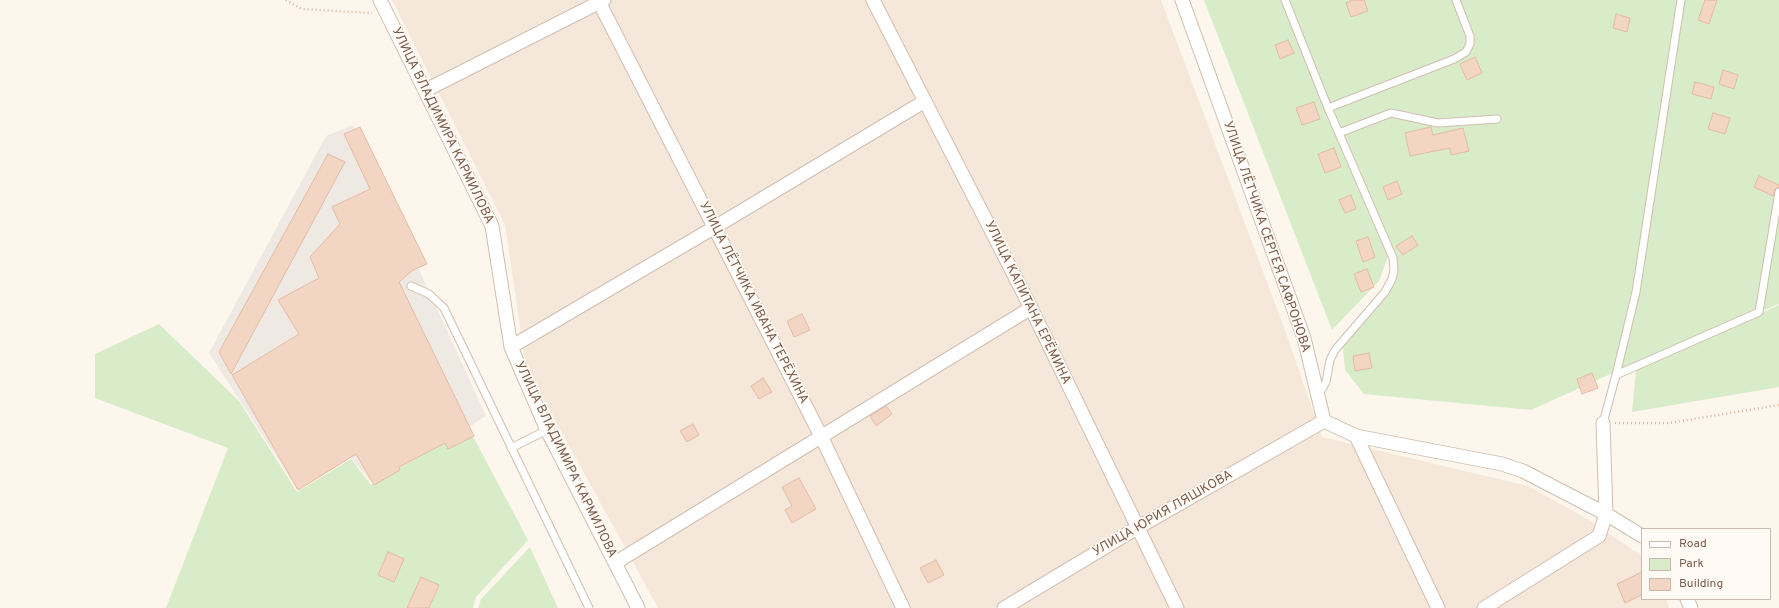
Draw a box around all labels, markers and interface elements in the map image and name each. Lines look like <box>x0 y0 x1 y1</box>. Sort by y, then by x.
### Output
street label: УЛИЦА ВЛАДИМИРА КАРМИЛОВА <box>388 25 496 227</box>
street label: УЛИЦА ЛЁТЧИКА СЕРГЕЯ САФРОНОВА <box>1219 119 1313 355</box>
street label: УЛИЦА ЛЁТЧИКА ИВАНА ТЕРЁХИНА <box>695 199 811 407</box>
street label: УЛИЦА КАПИТАНА ЕРЁМИНА <box>981 219 1073 387</box>
street label: УЛИЦА ВЛАДИМИРА КАРМИЛОВА <box>511 359 619 561</box>
street label: УЛИЦА ЮРИЯ ЛЯШКОВА <box>1090 468 1236 560</box>
legend <box>1641 528 1771 600</box>
text: Road <box>1679 536 1707 552</box>
text: Park <box>1679 556 1704 572</box>
text: Building <box>1679 576 1723 592</box>

